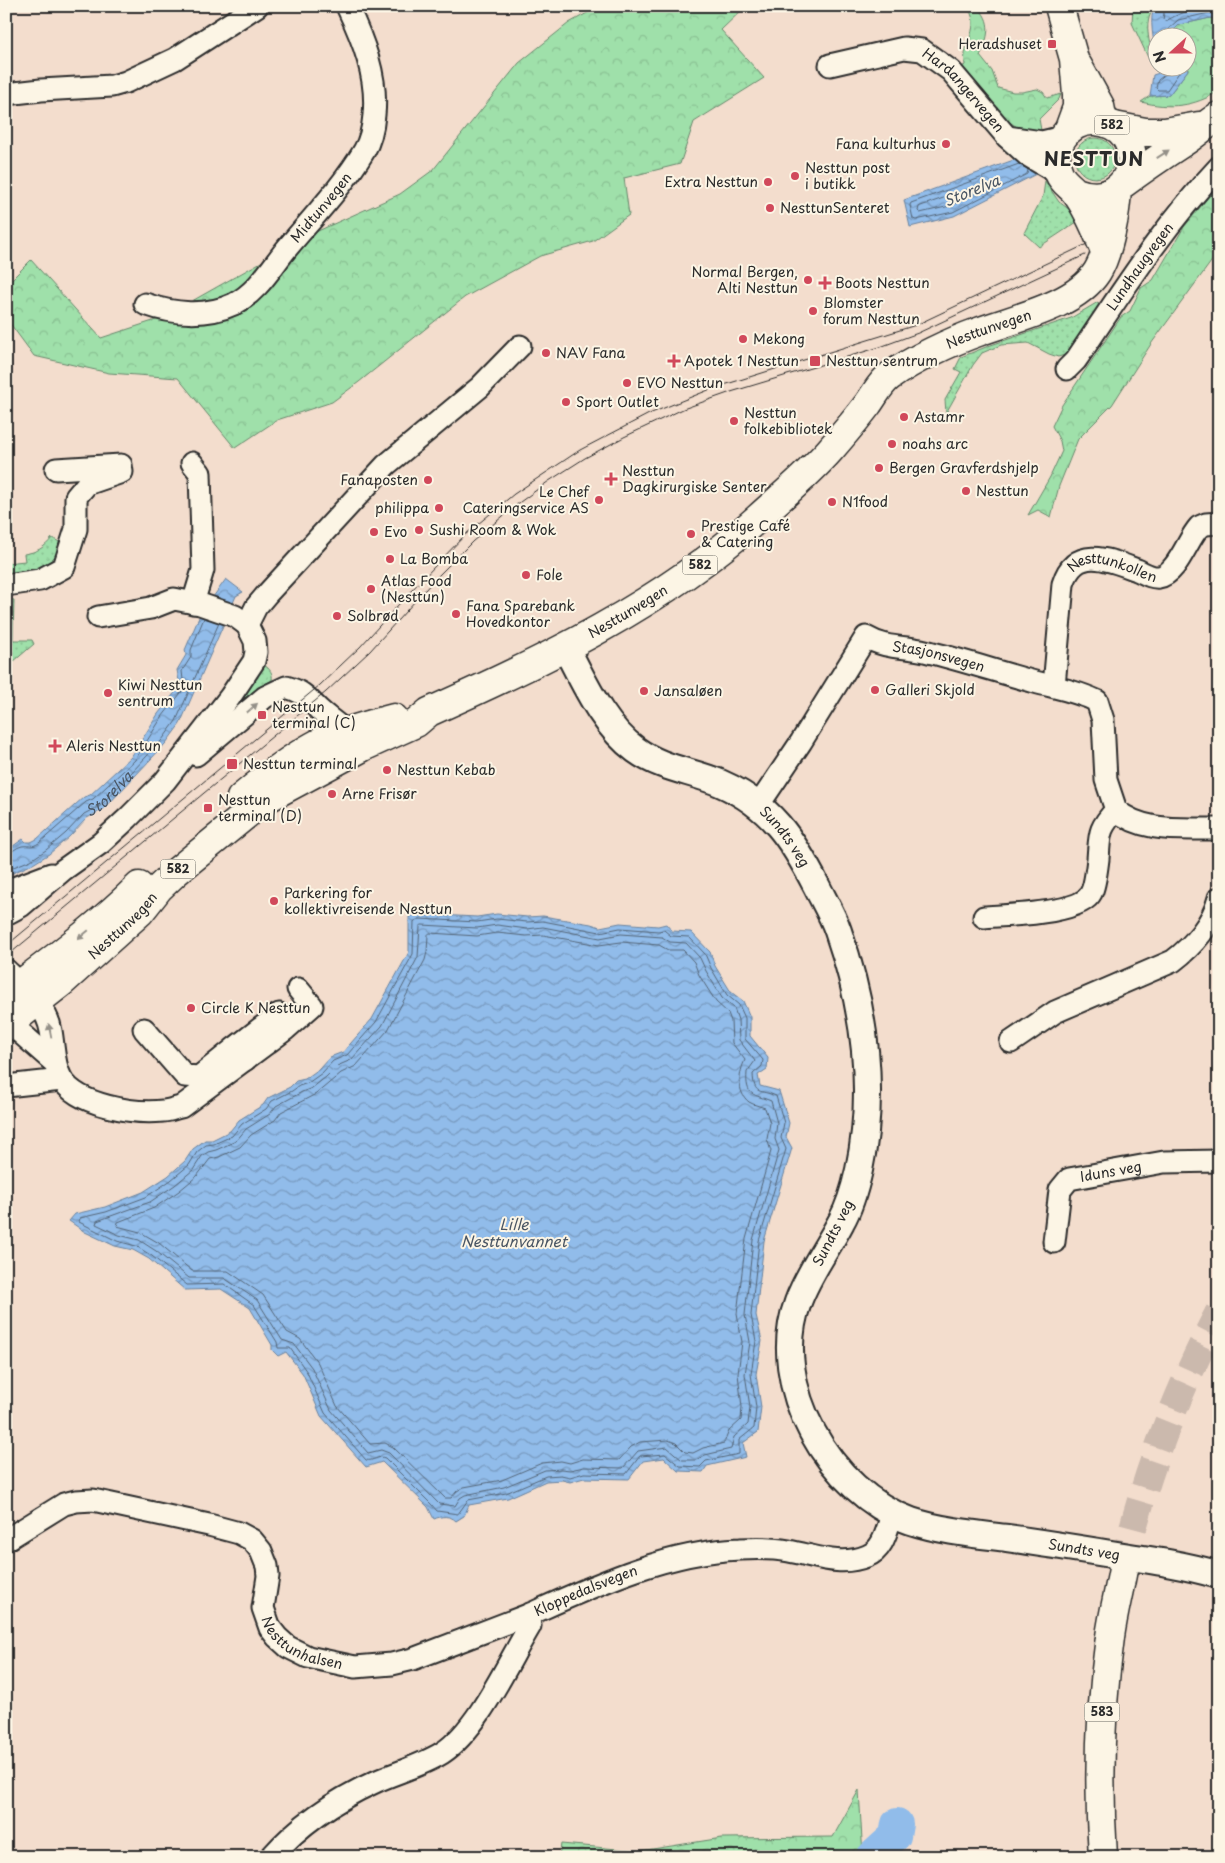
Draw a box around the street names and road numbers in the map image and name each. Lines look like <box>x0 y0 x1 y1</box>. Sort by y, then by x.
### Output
street label: Hardangervegen <box>918 43 1010 137</box>
road number: 582 <box>1094 116 1130 134</box>
street label: Midtunvegen <box>285 168 356 247</box>
street label: Lundhaugvegen <box>1101 218 1178 314</box>
street label: Nesttunvegen <box>942 304 1034 354</box>
street label: Nesttunkollen <box>1062 547 1159 587</box>
road number: 582 <box>682 556 718 574</box>
street label: Nesttunvegen <box>584 579 671 643</box>
street label: Stasjonsvegen <box>891 635 987 677</box>
street label: Sundts veg <box>755 801 815 871</box>
road number: 582 <box>160 860 196 879</box>
street label: Nesttunvegen <box>83 887 162 964</box>
street label: Iduns veg <box>1078 1155 1143 1187</box>
street label: Sundts veg <box>807 1196 858 1270</box>
street label: Sundts veg <box>1047 1533 1122 1565</box>
street label: Kloppedalsvegen <box>530 1559 640 1621</box>
street label: Nesttunhalsen <box>257 1613 345 1674</box>
road number: 583 <box>1084 1702 1120 1721</box>

